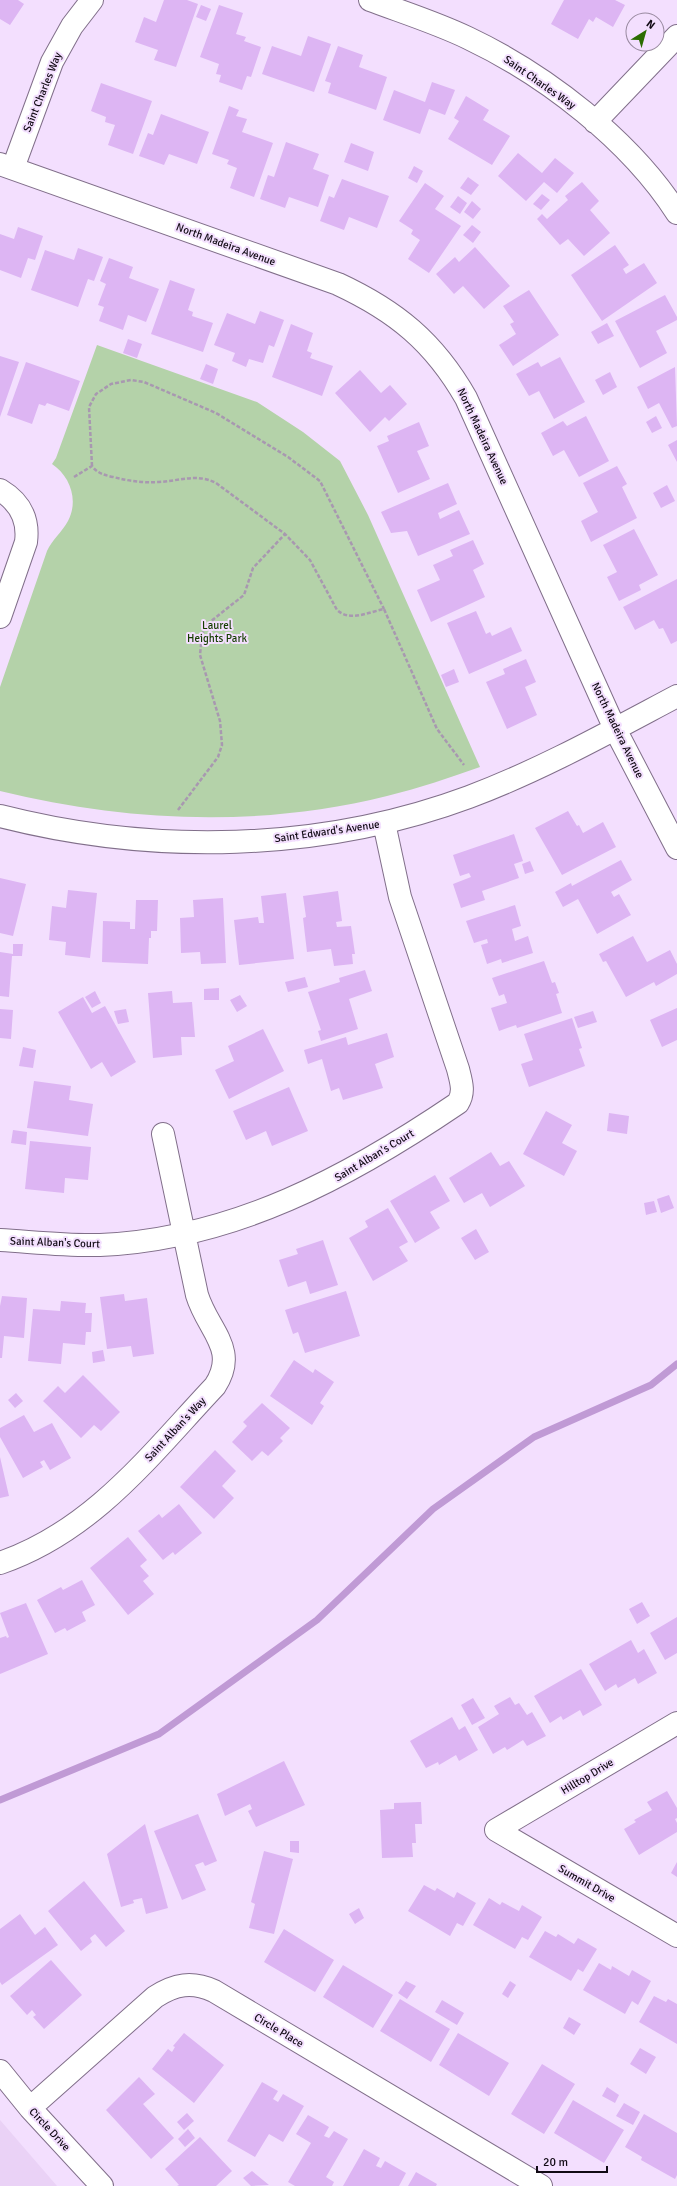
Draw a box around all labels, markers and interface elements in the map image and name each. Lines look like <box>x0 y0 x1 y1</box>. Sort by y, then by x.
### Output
north arrow <box>625 12 665 52</box>
text: N <box>644 17 658 32</box>
street label: Saint Charles Way <box>21 50 65 134</box>
street label: Saint Charles Way <box>501 53 579 112</box>
street label: North Madeira Avenue <box>174 220 277 269</box>
street label: North Madeira Avenue <box>455 386 511 486</box>
park label: Laurel Heights Park <box>187 619 247 645</box>
street label: North Madeira Avenue <box>589 680 646 780</box>
street label: Saint Edward's Avenue <box>274 818 380 845</box>
street label: Saint Alban's Court <box>332 1127 416 1184</box>
street label: Saint Alban's Court <box>10 1234 100 1251</box>
street label: Saint Alban's Way <box>142 1394 209 1464</box>
street label: Hilltop Drive <box>559 1756 616 1797</box>
street label: Summit Drive <box>556 1862 617 1905</box>
street label: Circle Place <box>252 2011 306 2050</box>
street label: Circle Drive <box>26 2105 73 2154</box>
scale bar <box>537 2148 607 2174</box>
text: 20 m <box>543 2155 568 2170</box>

